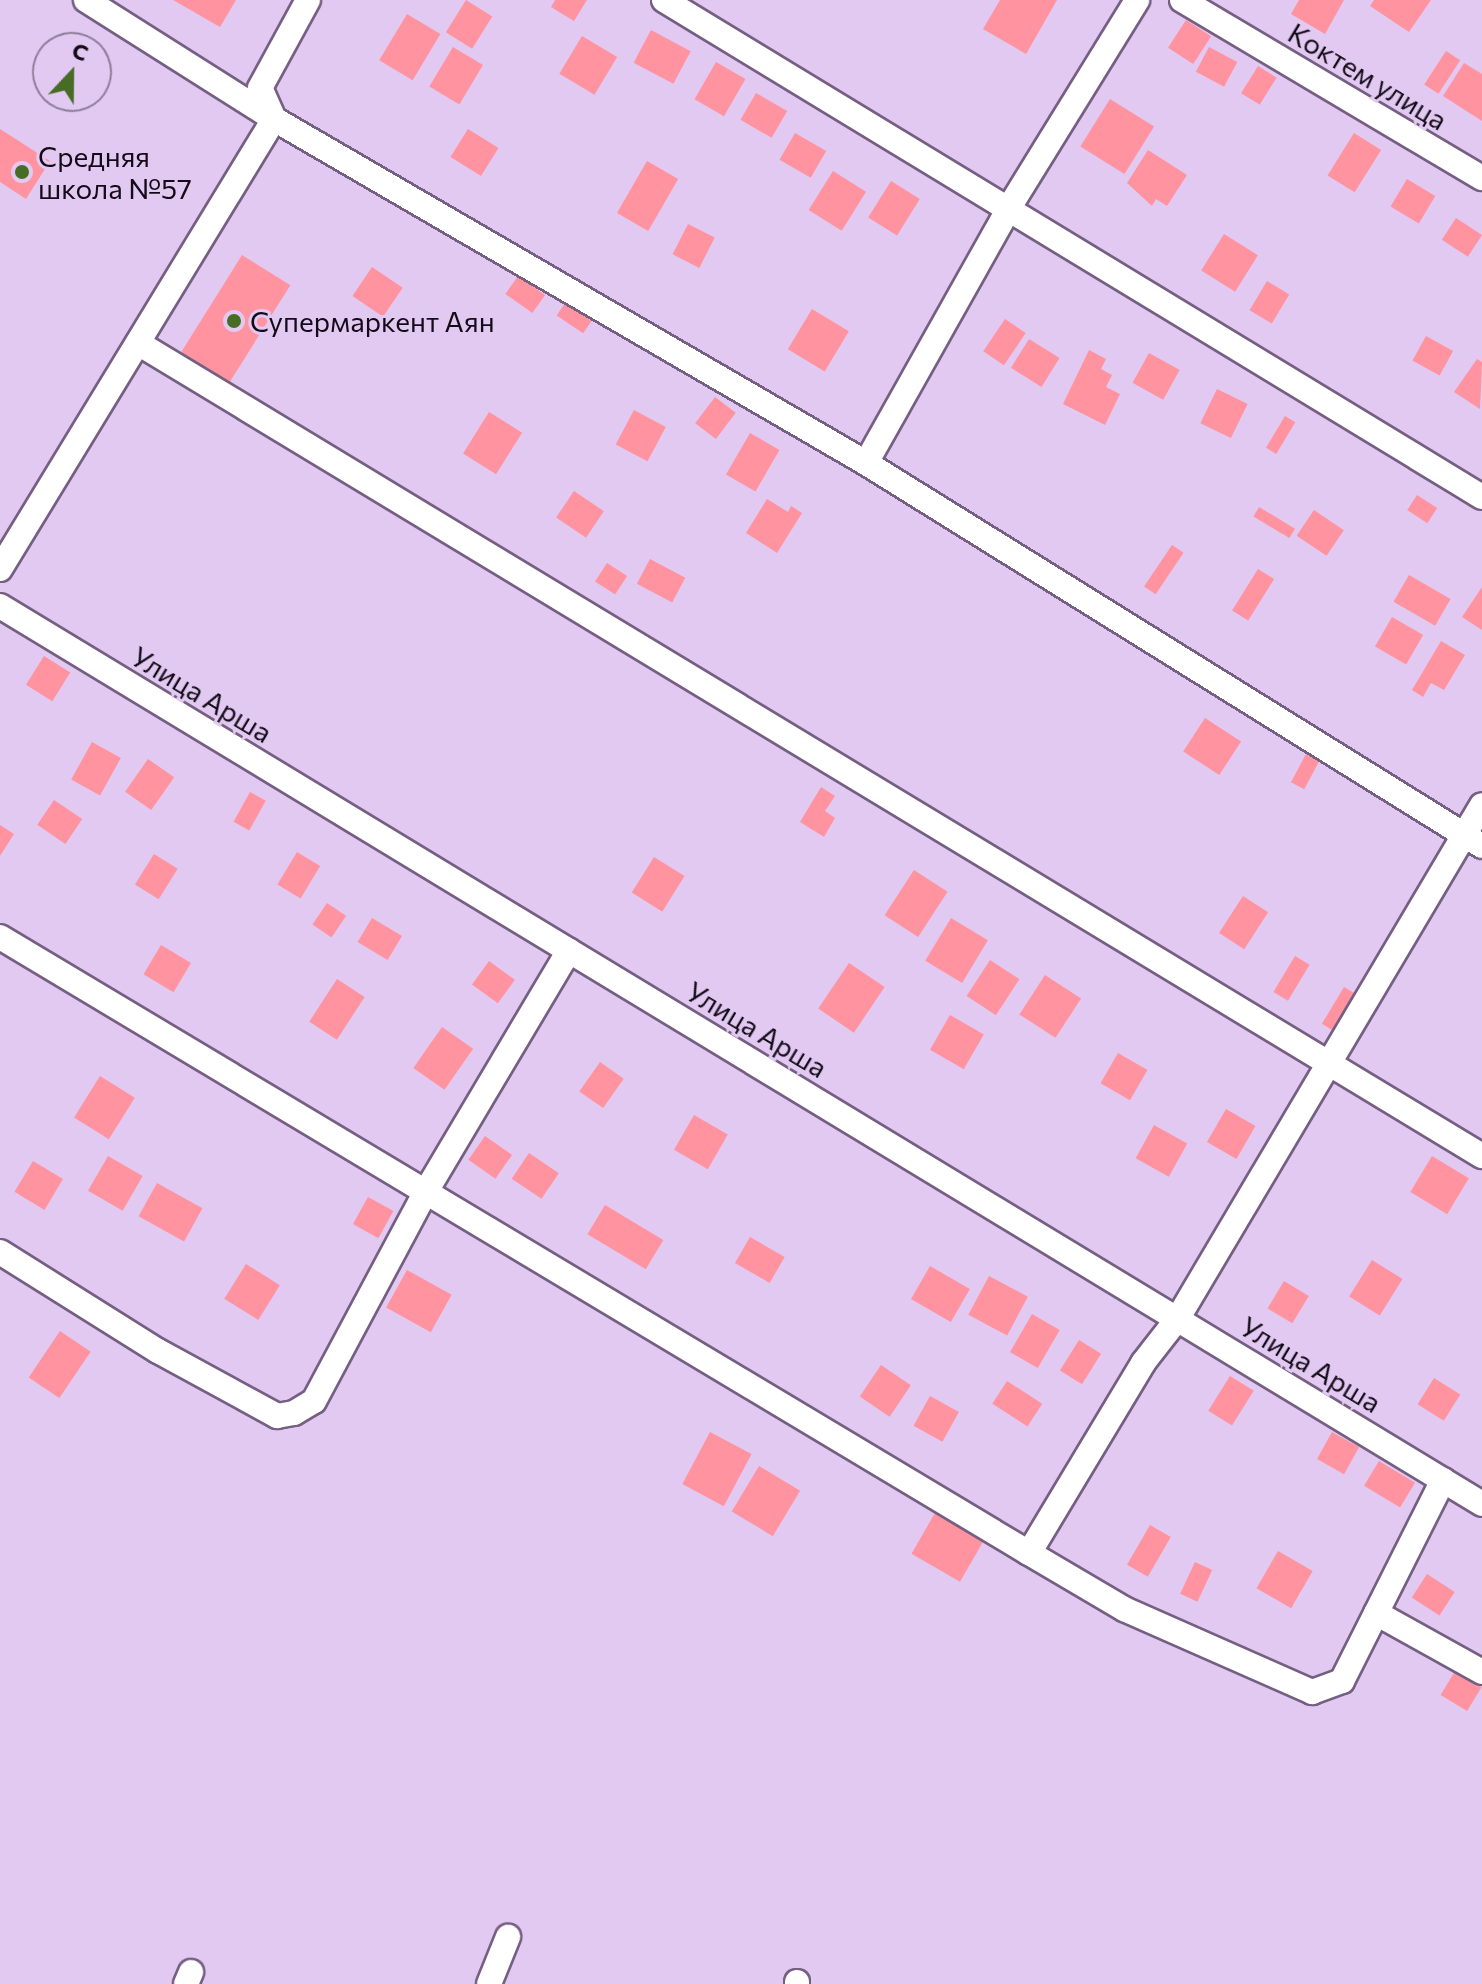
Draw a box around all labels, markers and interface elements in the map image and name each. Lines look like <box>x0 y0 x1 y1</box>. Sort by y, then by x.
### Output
street label: Коктем улица <box>1283 15 1453 137</box>
north arrow <box>32 32 112 112</box>
text: С <box>68 36 92 66</box>
place label: Средняя школа №57 <box>38 139 192 205</box>
marker: Средняя школа №57 <box>13 163 31 181</box>
place label: Супермаркент Аян <box>250 304 495 338</box>
marker: Супермаркент Аян <box>225 312 243 330</box>
street label: Улица Арша <box>126 639 278 749</box>
street label: Улица Арша <box>681 974 833 1084</box>
street label: Улица Арша <box>1235 1309 1387 1419</box>

